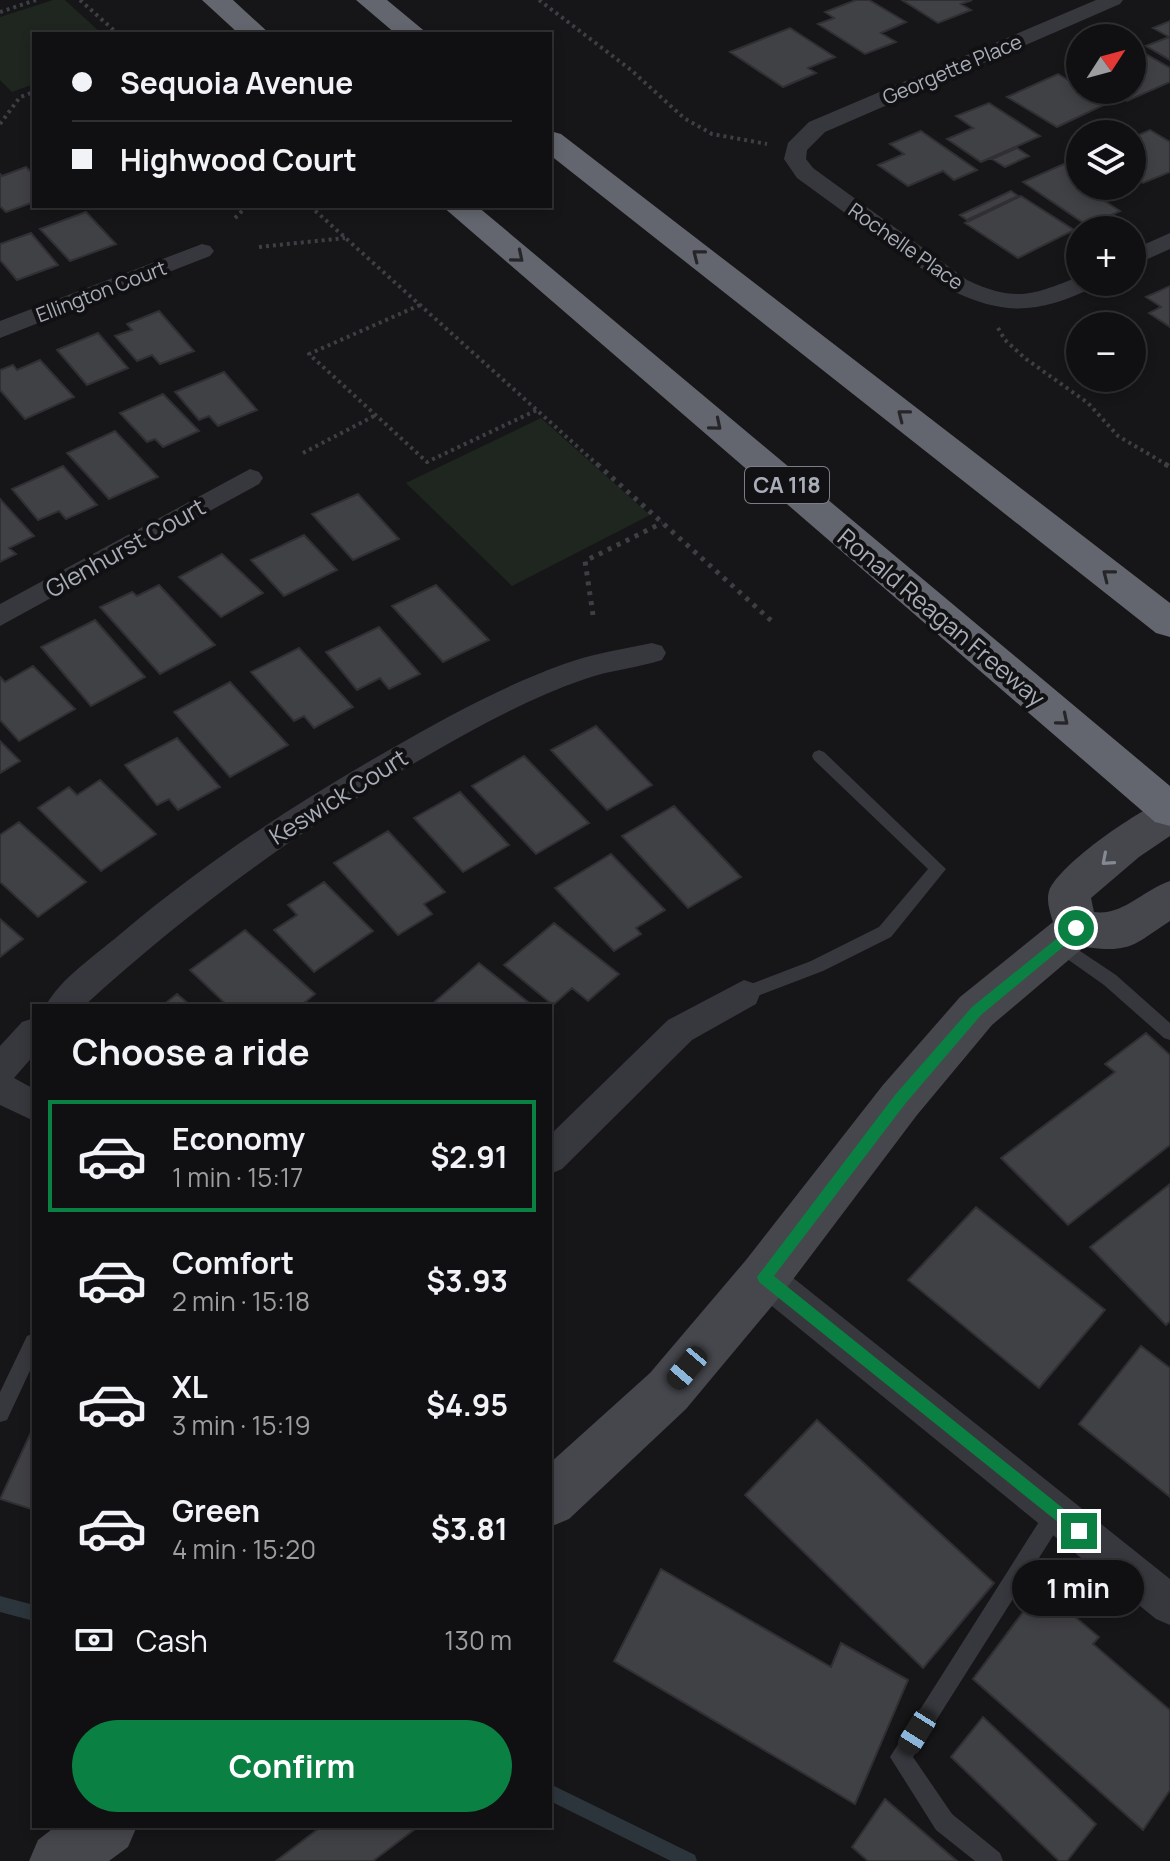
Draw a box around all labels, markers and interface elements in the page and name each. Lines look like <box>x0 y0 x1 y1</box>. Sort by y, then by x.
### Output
north arrow <box>1066 24 1146 104</box>
map controls <box>1066 24 1146 392</box>
street label: Georgette Place <box>878 28 1026 110</box>
text: Sequoia Avenue <box>120 62 353 103</box>
button: layers <box>1066 120 1146 200</box>
text: Highwood Court <box>120 139 357 180</box>
street label: Rochelle Place <box>843 196 969 296</box>
button: + <box>1066 216 1146 296</box>
one-way arrow <box>509 247 523 261</box>
one-way arrow <box>692 251 707 265</box>
street label: Ellington Court <box>32 254 170 328</box>
button: − <box>1066 312 1146 392</box>
one-way arrow <box>897 411 912 425</box>
one-way arrow <box>707 415 721 430</box>
road number: CA 118 <box>745 467 829 503</box>
street label: Glenhurst Court <box>39 489 211 605</box>
street label: Ronald Reagan Freeway <box>831 520 1053 714</box>
one-way arrow <box>1103 570 1118 585</box>
one-way arrow <box>1054 710 1069 725</box>
street label: Keswick Court <box>263 740 413 852</box>
one-way arrow <box>1101 850 1116 864</box>
route start <box>1058 910 1094 946</box>
text: Choose a ride <box>72 1027 310 1076</box>
text: Economy <box>172 1118 305 1159</box>
icon: car <box>76 1120 148 1192</box>
text: $2.91 <box>430 1136 508 1177</box>
text: 1 min · 15:17 <box>172 1159 303 1195</box>
text: Comfort <box>172 1242 294 1283</box>
icon: car <box>76 1244 148 1316</box>
text: $3.93 <box>427 1260 508 1301</box>
text: 2 min · 15:18 <box>172 1283 310 1319</box>
car <box>662 1342 712 1394</box>
text: XL <box>172 1366 208 1407</box>
icon: car <box>76 1368 148 1440</box>
text: $4.95 <box>426 1384 508 1425</box>
text: 3 min · 15:19 <box>172 1407 311 1443</box>
text: Green <box>172 1490 260 1531</box>
icon: car <box>76 1492 148 1564</box>
text: $3.81 <box>431 1508 508 1549</box>
route end <box>1061 1513 1097 1549</box>
text: 4 min · 15:20 <box>172 1531 316 1567</box>
callout: 1 min <box>1013 1559 1145 1615</box>
text: 1 min <box>1046 1570 1110 1606</box>
icon: cash <box>72 1618 116 1662</box>
text: Cash <box>136 1620 208 1661</box>
text: 130 m <box>444 1622 512 1658</box>
car <box>894 1705 940 1759</box>
button: Confirm <box>72 1720 512 1812</box>

